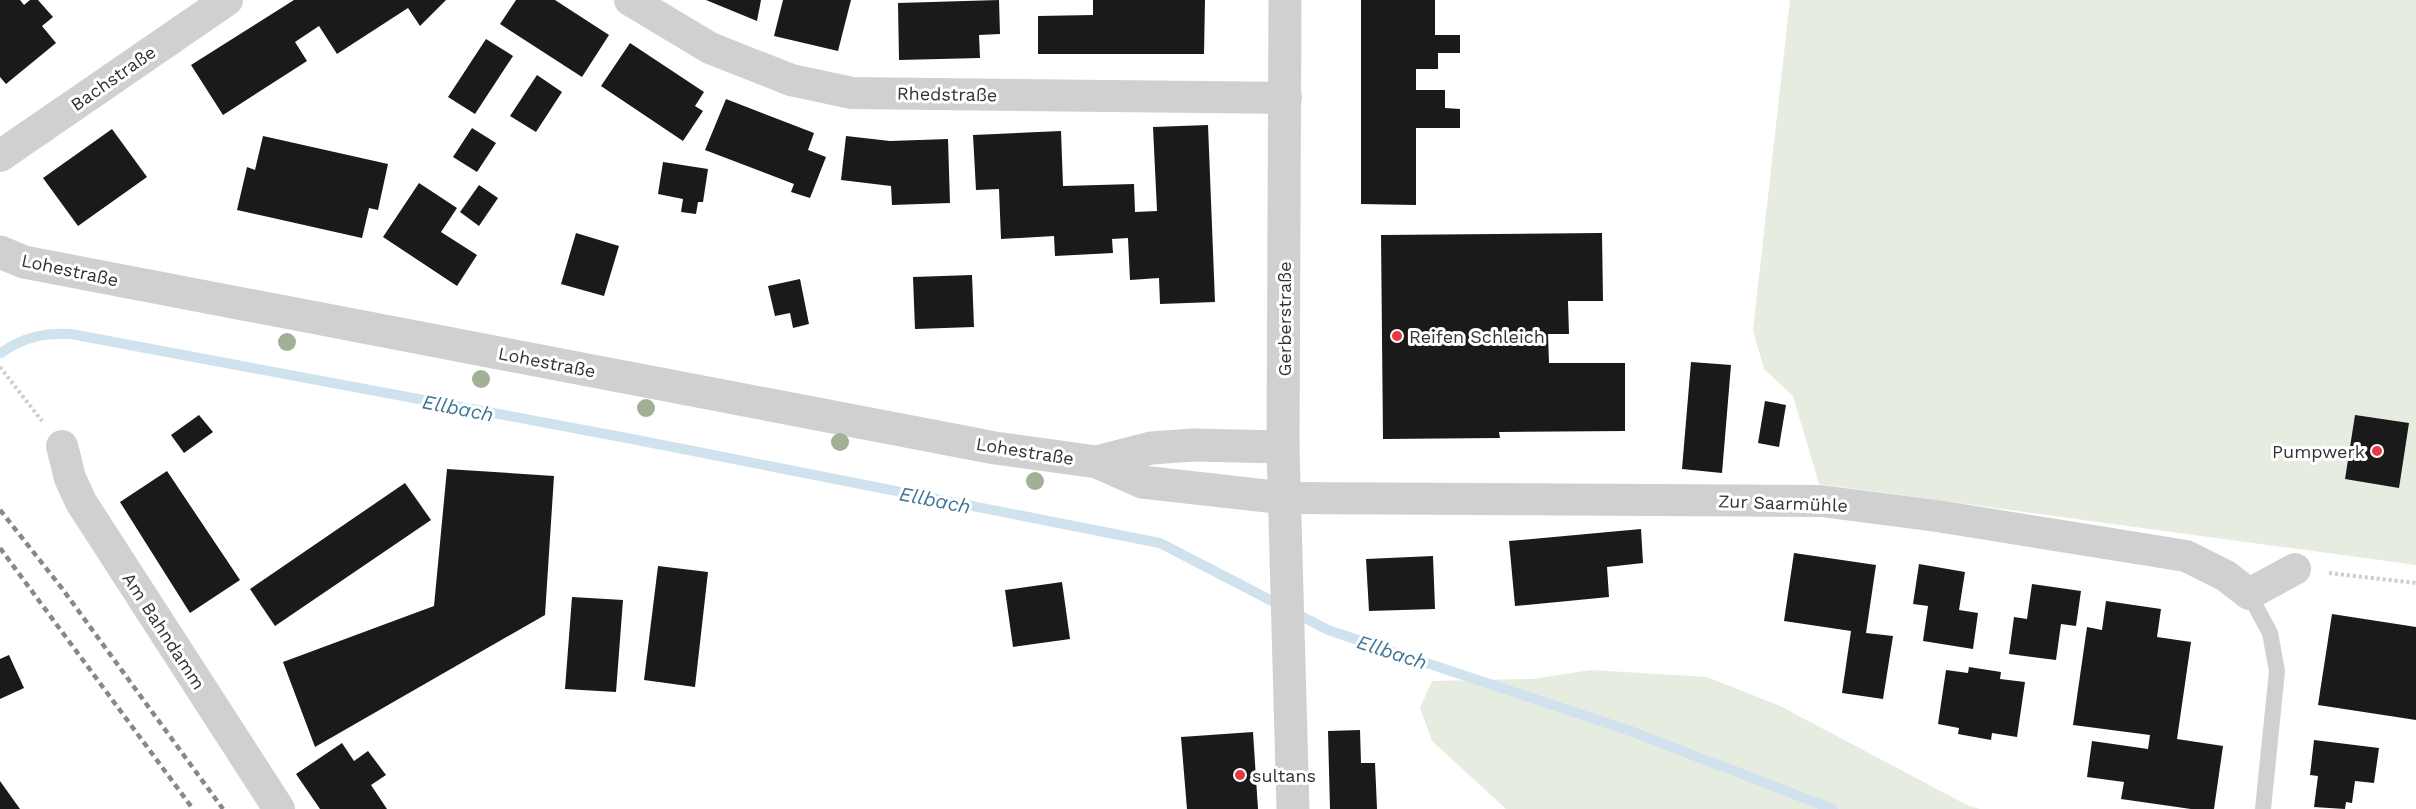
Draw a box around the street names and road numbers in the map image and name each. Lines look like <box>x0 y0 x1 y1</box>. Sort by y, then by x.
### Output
street label: Bachstraße <box>66 41 160 115</box>
street label: Rhedstraße <box>897 83 997 105</box>
street label: Lohestraße <box>20 249 120 291</box>
street label: Gerberstraße <box>1274 261 1295 377</box>
street label: Lohestraße <box>497 342 597 382</box>
street label: Lohestraße <box>975 433 1075 469</box>
street label: Zur Saarmühle <box>1718 490 1848 516</box>
street label: Am Bahndamm <box>118 569 210 693</box>

